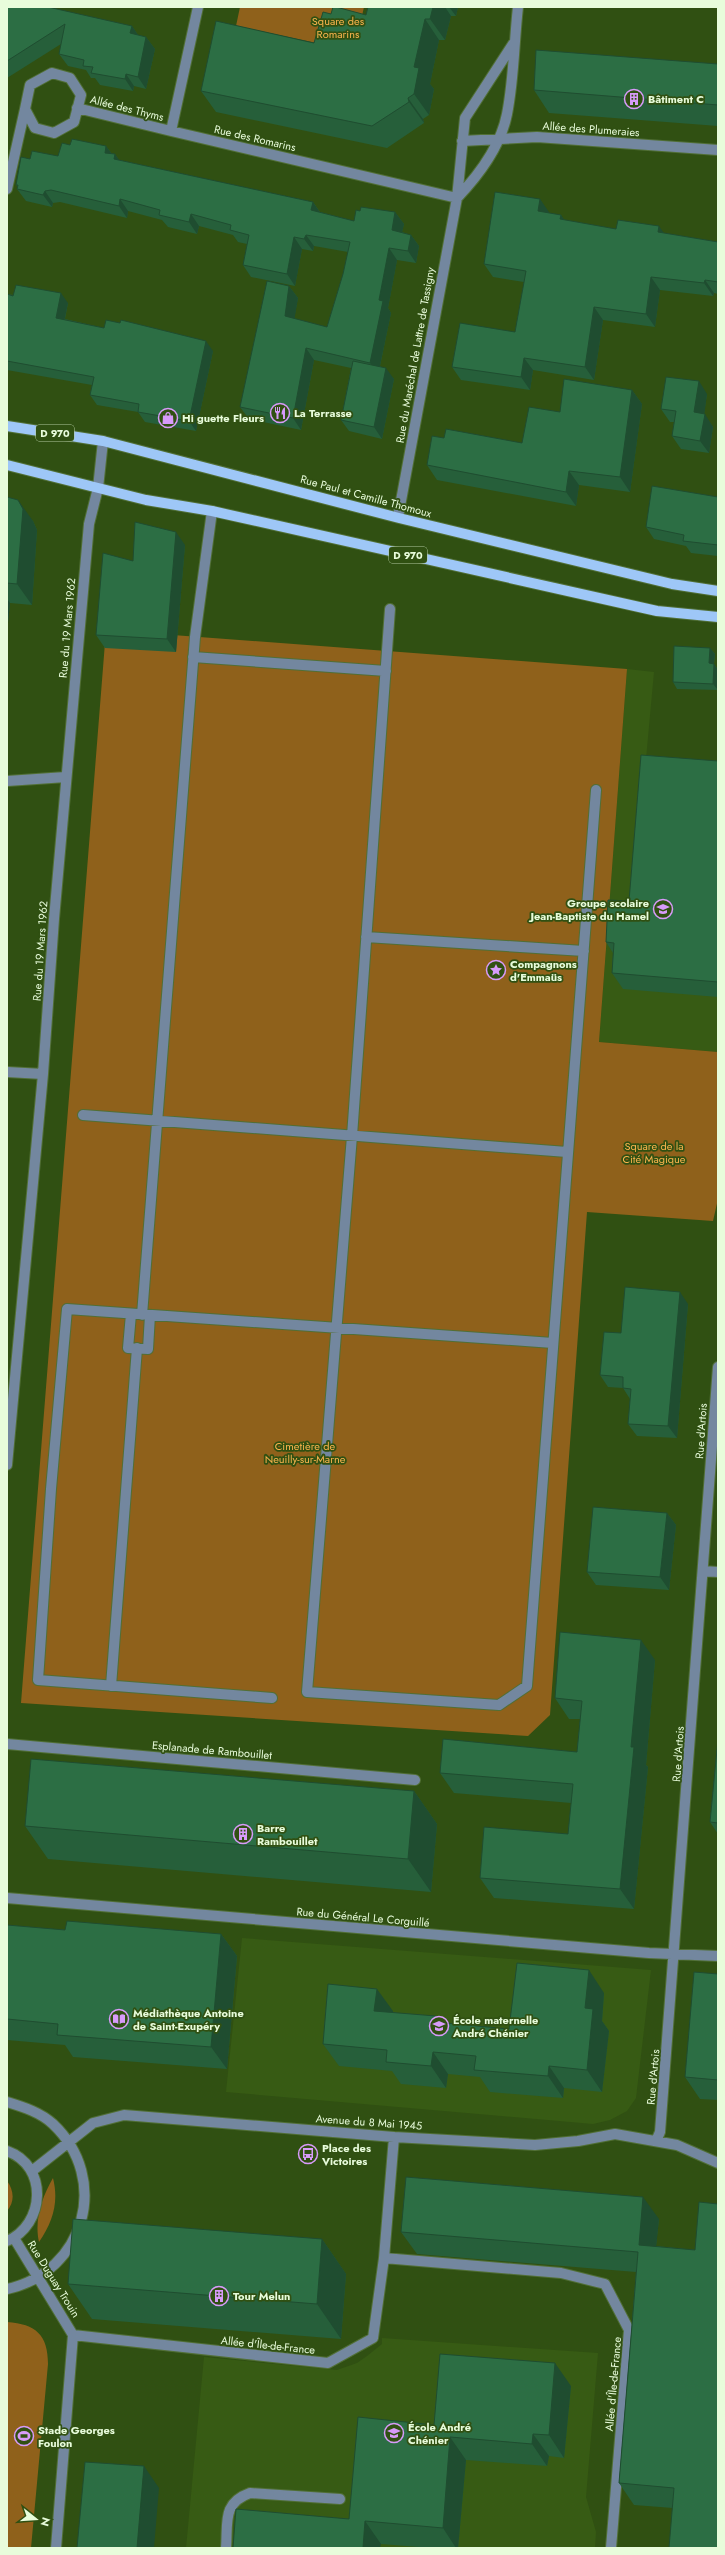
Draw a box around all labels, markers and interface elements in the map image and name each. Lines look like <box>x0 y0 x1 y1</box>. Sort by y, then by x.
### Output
park label: Square des Romarins <box>312 13 365 42</box>
building icon: Bâtiment C <box>623 88 645 110</box>
street label: Allée des Thyms <box>89 91 166 125</box>
place label: Bâtiment C <box>648 91 704 107</box>
street label: Allée des Plumeraies <box>542 118 641 140</box>
street label: Rue des Romarins <box>213 121 298 155</box>
street label: Rue du Maréchal de Lattre de Tassigny <box>392 266 438 444</box>
restaurant icon: La Terrasse <box>269 402 291 424</box>
place label: La Terrasse <box>294 405 352 421</box>
shop icon: Hi guette Fleurs <box>157 407 179 429</box>
place label: Hi guette Fleurs <box>182 410 264 426</box>
road number: D 970 <box>36 425 74 441</box>
street label: Rue Paul et Camille Thomoux <box>299 471 434 521</box>
road number: D 970 <box>389 547 427 563</box>
street label: Rue du 19 Mars 1962 <box>55 577 79 679</box>
place label: Groupe scolaire Jean-Baptiste du Hamel <box>528 895 649 924</box>
school or university icon: Groupe scolaire Jean-Baptiste du Hamel <box>652 898 674 920</box>
street label: Rue du 19 Mars 1962 <box>29 900 51 1002</box>
place label: Compagnons d'Emmaüs <box>510 956 577 985</box>
place icon: Compagnons d'Emmaüs <box>485 959 507 981</box>
park label: Square de la Cité Magique <box>622 1138 686 1167</box>
street label: Rue d'Artois <box>691 1402 711 1459</box>
park label: Cimetière de Neuilly-sur-Marne <box>265 1438 346 1467</box>
street label: Rue d'Artois <box>668 1725 688 1782</box>
street label: Esplanade de Rambouillet <box>151 1737 273 1763</box>
place label: Barre Rambouillet <box>257 1820 318 1849</box>
building icon: Barre Rambouillet <box>232 1823 254 1845</box>
street label: Rue du Général Le Corguillé <box>296 1903 431 1931</box>
place label: Médiathèque Antoine de Saint-Exupéry <box>133 2005 244 2034</box>
library icon: Médiathèque Antoine de Saint-Exupéry <box>108 2008 130 2030</box>
place label: École maternelle André Chénier <box>452 2012 538 2041</box>
school or university icon: École maternelle André Chénier <box>428 2015 450 2037</box>
street label: Rue d'Artois <box>643 2048 663 2105</box>
street label: Avenue du 8 Mai 1945 <box>315 2110 423 2134</box>
place label: Place des Victoires <box>321 2140 371 2169</box>
bus stop icon: Place des Victoires <box>297 2143 319 2165</box>
street label: Rue Duguay Trouin <box>24 2238 84 2320</box>
building icon: Tour Melun <box>208 2285 230 2307</box>
place label: Tour Melun <box>233 2288 290 2304</box>
street label: Allée d'Île-de-France <box>220 2332 316 2358</box>
street label: Allée d'Île-de-France <box>601 2336 625 2432</box>
place label: École André Chénier <box>408 2419 471 2448</box>
place label: Stade Georges Foulon <box>38 2422 115 2451</box>
school or university icon: École André Chénier <box>383 2422 405 2444</box>
sports icon: Stade Georges Foulon <box>13 2425 35 2447</box>
north arrow <box>16 2499 56 2539</box>
text: N <box>37 2515 54 2528</box>

